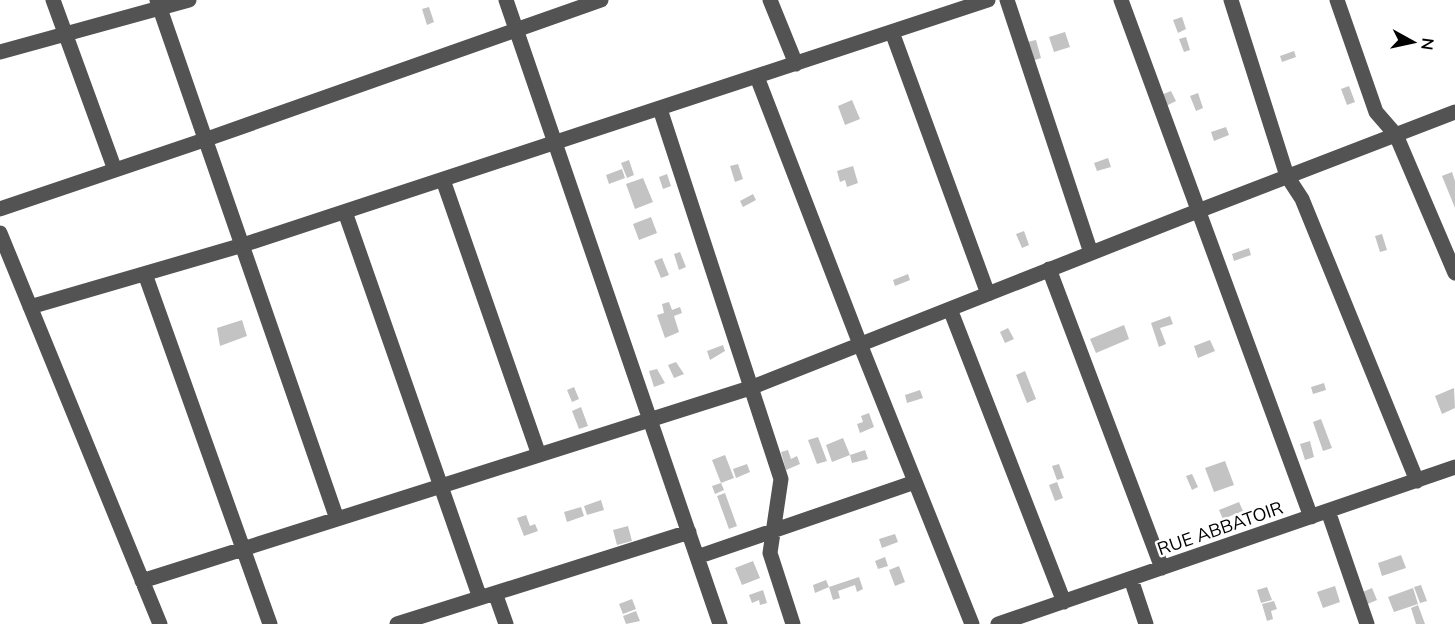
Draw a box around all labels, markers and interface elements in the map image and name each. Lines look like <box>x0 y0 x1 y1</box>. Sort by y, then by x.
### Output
north arrow <box>1383 12 1443 72</box>
text: N <box>1417 37 1439 51</box>
street label: RUE ABBATOIR <box>1154 496 1286 560</box>

